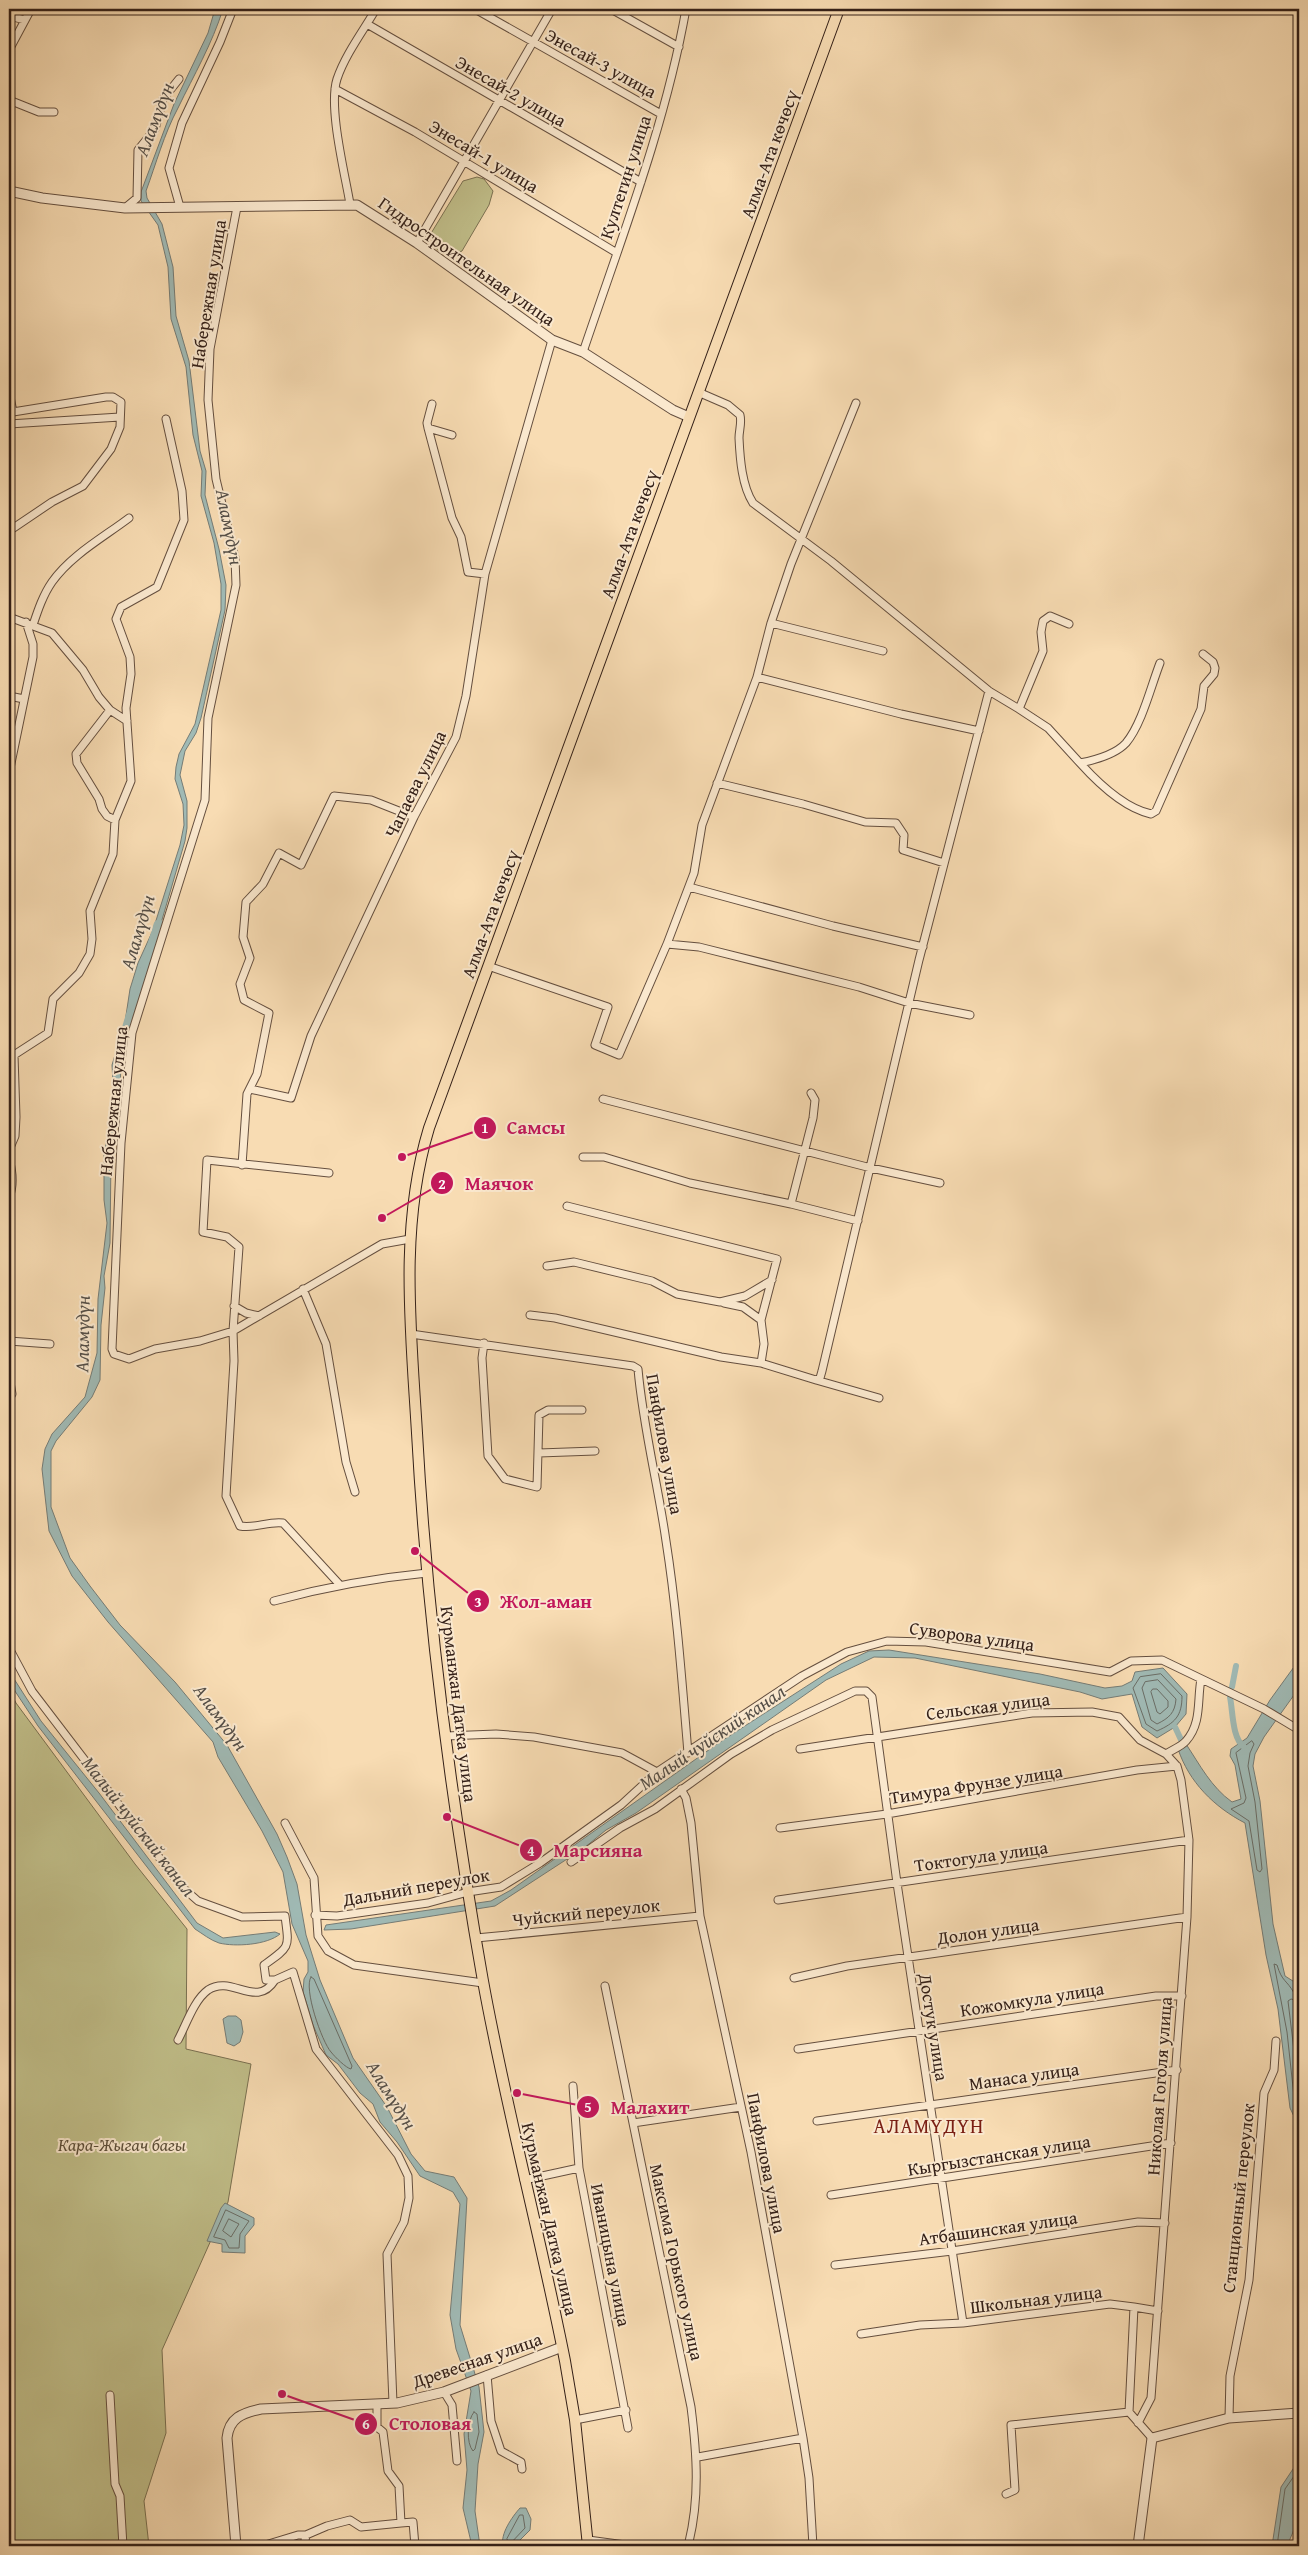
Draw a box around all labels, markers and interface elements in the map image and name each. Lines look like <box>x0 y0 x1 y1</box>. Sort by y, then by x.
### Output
street label: Энесай-3 улица <box>540 21 662 105</box>
street label: Энесай-2 улица <box>451 48 572 134</box>
water label: Аламүдүн <box>127 78 181 161</box>
street label: Алма-Ата көчөсү <box>733 85 805 222</box>
street label: Култегин улица <box>592 111 658 242</box>
street label: Энесай-1 улица <box>424 113 544 200</box>
street label: Гидростроительная улица <box>373 190 561 333</box>
street label: Набережная улица <box>183 217 233 370</box>
street label: Алма-Ата көчөсү <box>593 465 665 602</box>
water label: Аламүдүн <box>209 486 251 568</box>
street label: Чапаева улица <box>377 725 453 842</box>
street label: Алма-Ата көчөсү <box>454 845 526 982</box>
water label: Аламүдүн <box>112 891 162 974</box>
street label: Набережная улица <box>92 1024 134 1177</box>
callout: Самсы <box>472 1111 576 1145</box>
text: Самсы <box>507 1113 565 1141</box>
text: 1 <box>481 1117 489 1138</box>
callout: Маячок <box>430 1166 543 1200</box>
text: Маячок <box>465 1169 533 1197</box>
text: 2 <box>438 1173 446 1194</box>
water label: Аламүдүн <box>67 1295 97 1374</box>
street label: Панфилова улица <box>639 1372 691 1517</box>
callout: Жол-аман <box>465 1584 602 1618</box>
text: Жол-аман <box>499 1587 592 1615</box>
text: 3 <box>474 1591 482 1612</box>
street label: Курманжан Датка улица <box>434 1604 484 1804</box>
street label: Суворова улица <box>908 1614 1037 1658</box>
water label: Аламүдүн <box>186 1677 255 1757</box>
water label: Малый чуйский канал <box>633 1677 791 1797</box>
street label: Сельская улица <box>925 1685 1052 1727</box>
water label: Малый чуйский канал <box>75 1750 203 1902</box>
street label: Тимура Фрунзе улица <box>888 1757 1065 1811</box>
callout: Марсияна <box>518 1833 652 1867</box>
street label: Токтогула улица <box>913 1833 1050 1879</box>
text: Марсияна <box>554 1836 643 1864</box>
text: 4 <box>527 1840 535 1861</box>
street label: Дальний переулок <box>339 1861 492 1913</box>
street label: Чуйский переулок <box>511 1891 662 1933</box>
street label: Долон улица <box>934 1910 1041 1952</box>
street label: Достук улица <box>912 1970 956 2083</box>
street label: Кожомкула улица <box>958 1974 1106 2024</box>
street label: Николая Гоголя улица <box>1139 1995 1179 2176</box>
water label: Аламүдүн <box>359 2054 424 2135</box>
street label: Манаса улица <box>967 2055 1081 2097</box>
callout: Малахит <box>576 2090 700 2124</box>
street label: Панфилова улица <box>740 2091 794 2236</box>
text: Малахит <box>611 2093 690 2121</box>
text: 5 <box>584 2096 592 2117</box>
street label: Станционный переулок <box>1215 2101 1261 2294</box>
district label: АЛАМҮДҮН <box>874 2111 984 2140</box>
street label: Курманжан Датка улица <box>515 2120 585 2319</box>
street label: Кыргызстанская улица <box>906 2127 1093 2183</box>
park label: Кара-Жыгач багы <box>58 2131 186 2158</box>
street label: Максима Горького улица <box>643 2161 711 2363</box>
street label: Иваницына улица <box>584 2181 638 2329</box>
street label: Атбашинская улица <box>917 2203 1079 2252</box>
street label: Школьная улица <box>968 2277 1104 2320</box>
street label: Древесная улица <box>408 2325 546 2395</box>
callout: Столовая <box>354 2407 481 2441</box>
text: Столовая <box>389 2409 471 2437</box>
text: 6 <box>362 2413 370 2434</box>

